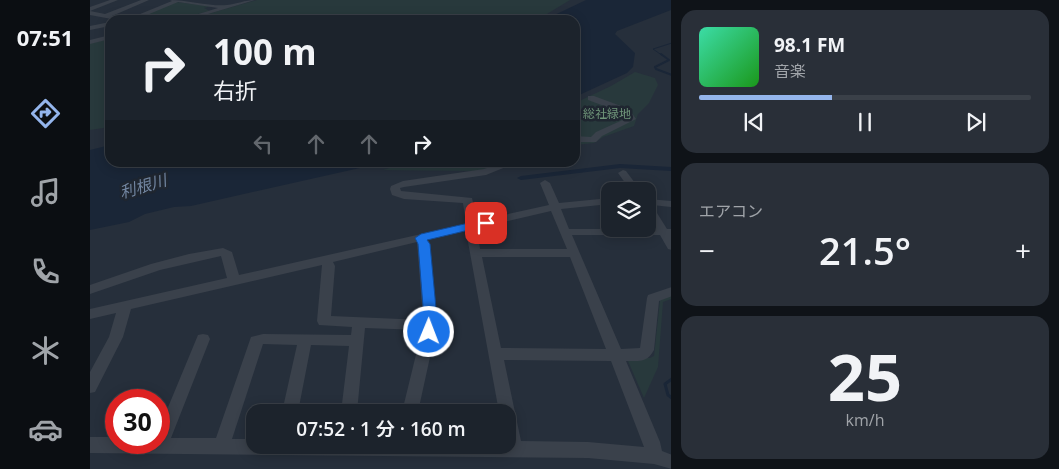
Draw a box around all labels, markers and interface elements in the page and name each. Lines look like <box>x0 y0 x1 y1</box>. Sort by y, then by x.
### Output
text: 07:51 <box>17 22 73 52</box>
text: 100 m <box>213 28 317 75</box>
text: 98.1 FM <box>774 32 845 58</box>
icon: right <box>130 35 195 100</box>
text: 音楽 <box>774 60 806 82</box>
text: 右折 <box>213 75 257 105</box>
icon: directions <box>28 96 63 131</box>
park label: 総社緑地 <box>583 105 631 122</box>
icon: previous <box>740 108 768 136</box>
icon: pause <box>851 108 879 136</box>
icon: next <box>962 108 990 136</box>
icon: left <box>249 130 277 158</box>
icon: ahead <box>302 130 330 158</box>
icon: ahead <box>355 130 383 158</box>
icon: right <box>408 130 436 158</box>
water label: 利根川 <box>117 168 171 203</box>
icon: music <box>28 175 63 210</box>
map controls <box>601 182 656 237</box>
button: layers <box>601 182 656 237</box>
text: エアコン <box>699 200 763 222</box>
pin <box>465 202 507 244</box>
icon: arrive <box>472 209 500 237</box>
text: 21.5° <box>819 224 911 276</box>
text: − <box>699 231 715 269</box>
text: + <box>1015 231 1031 269</box>
icon: phone <box>28 254 63 289</box>
position arrow <box>402 305 454 357</box>
text: 25 <box>828 332 902 420</box>
icon: climate <box>28 333 63 368</box>
speed limit sign: 30 <box>105 389 170 454</box>
text: km/h <box>846 409 884 431</box>
icon: car <box>28 412 63 447</box>
text: 07:52 · 1 分 · 160 m <box>296 416 466 442</box>

